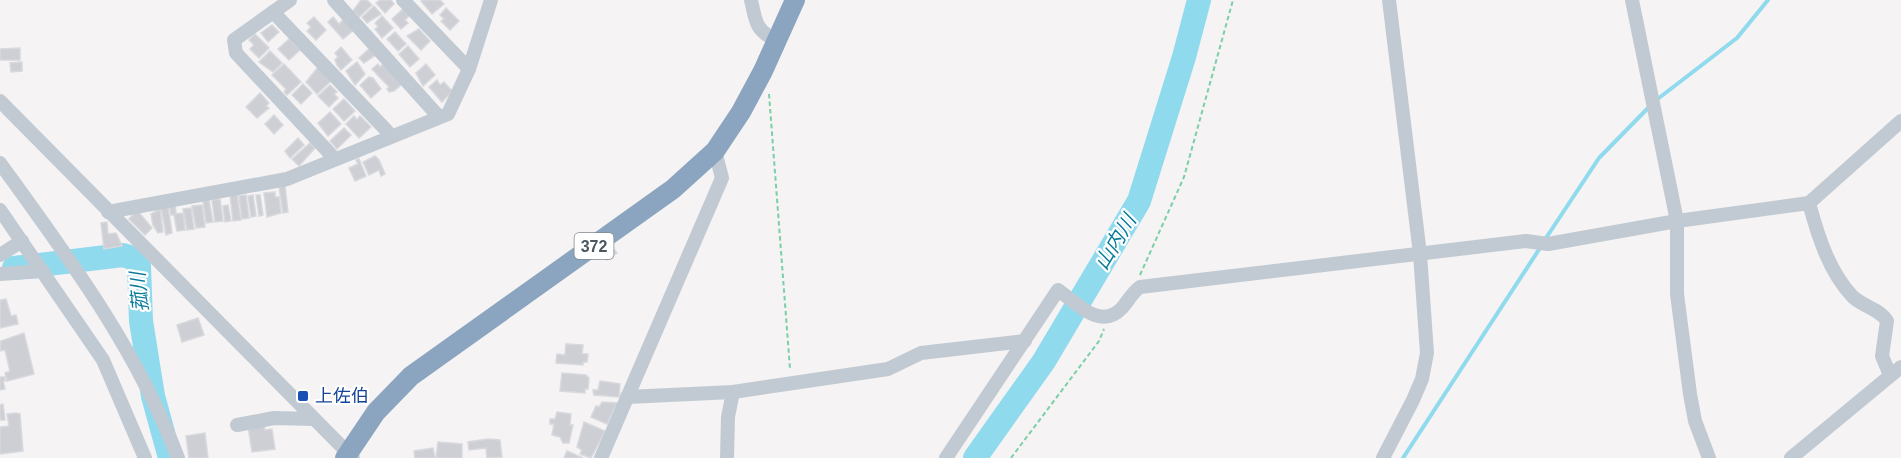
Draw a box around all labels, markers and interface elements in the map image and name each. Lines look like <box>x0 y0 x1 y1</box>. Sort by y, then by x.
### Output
water label: 山内川 <box>1090 209 1141 273</box>
road number: 372 <box>574 233 614 259</box>
water label: 菰川 <box>126 269 152 313</box>
place label: 上佐伯 <box>315 386 369 406</box>
marker: 上佐伯 <box>296 389 310 403</box>

